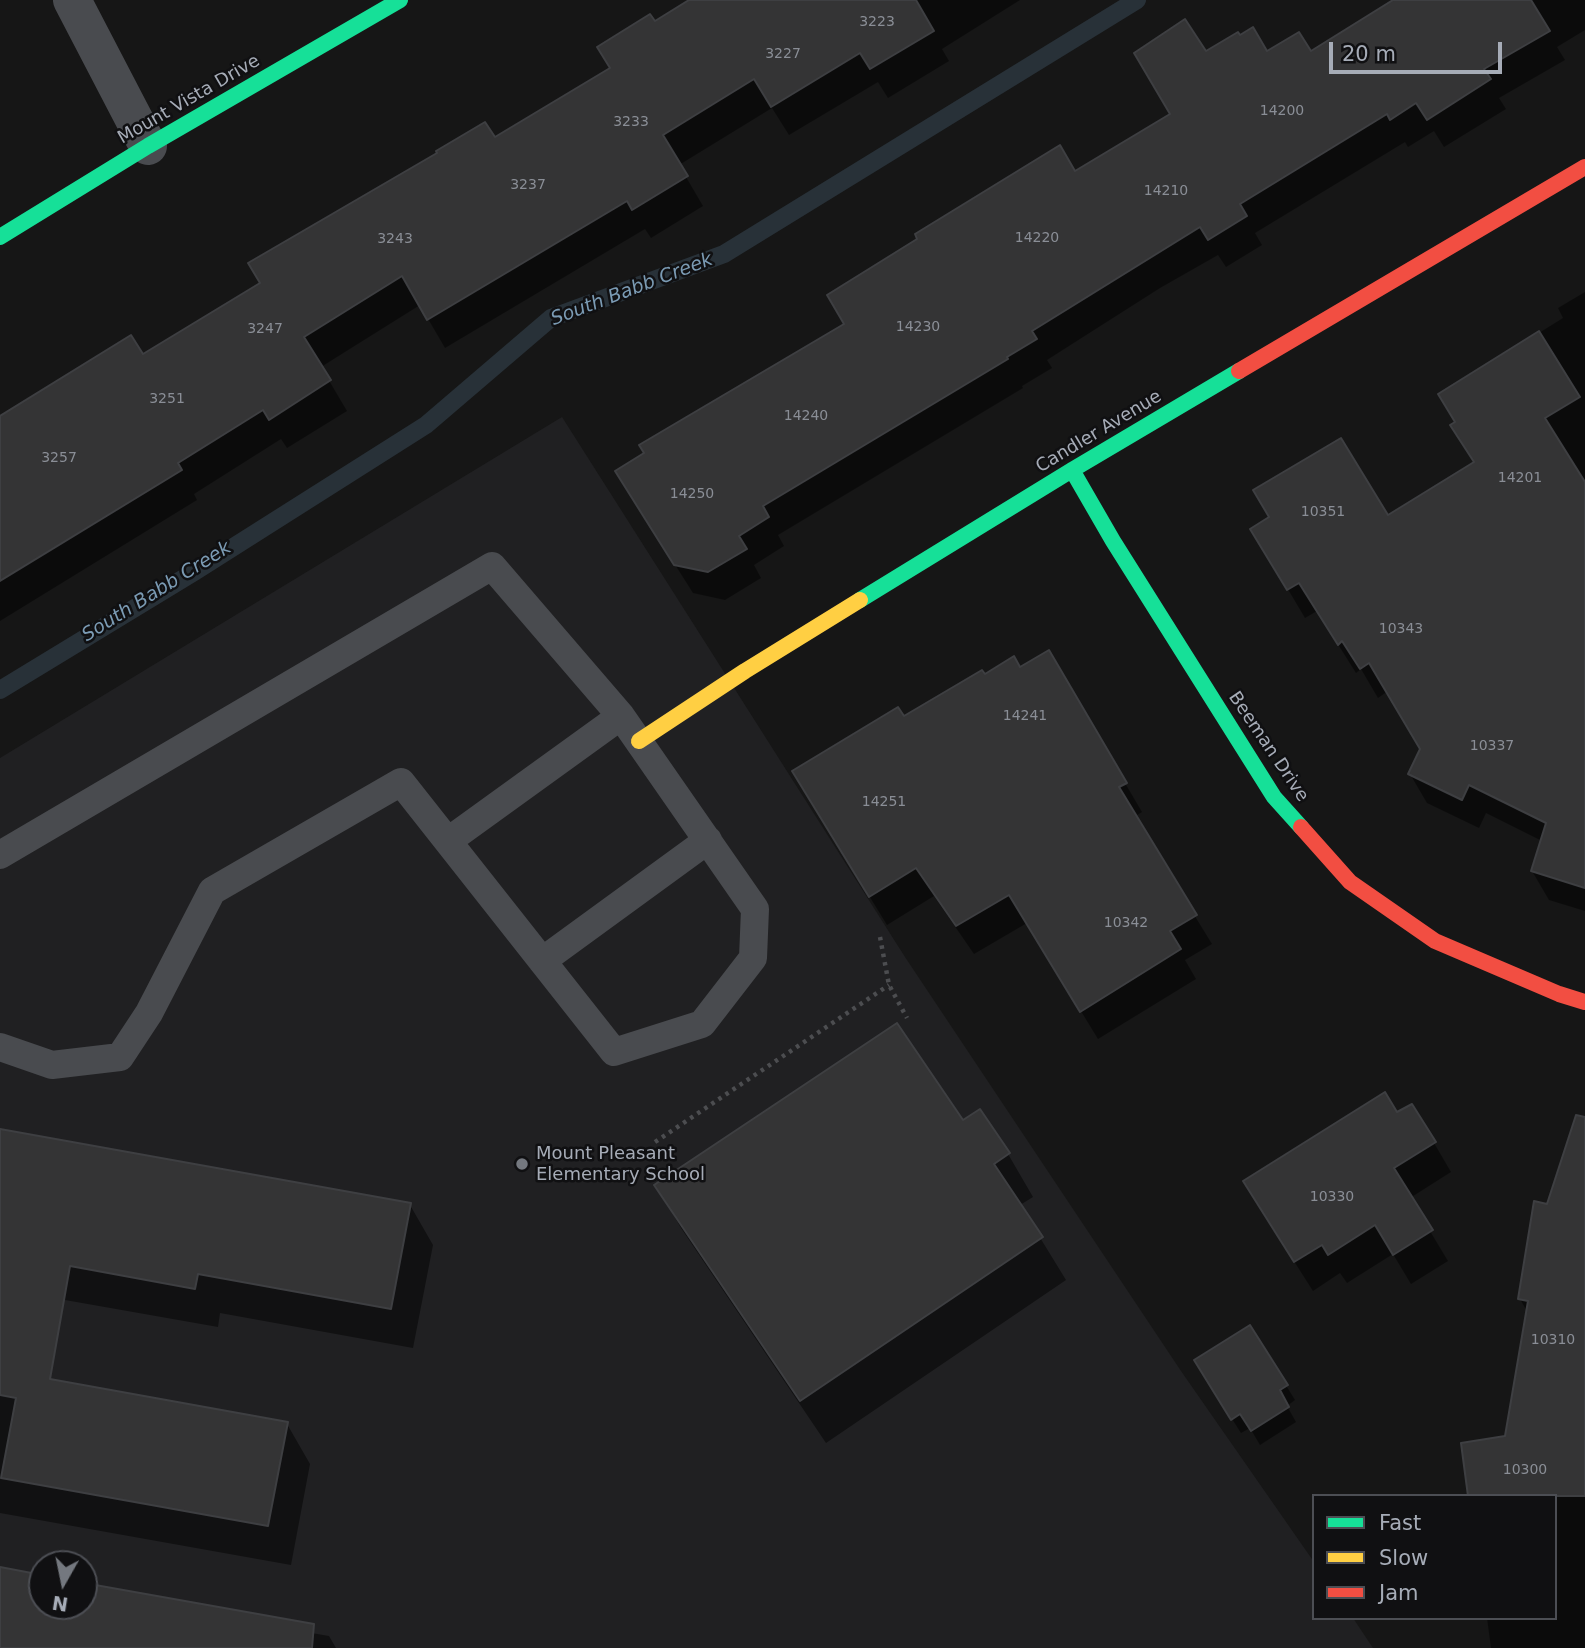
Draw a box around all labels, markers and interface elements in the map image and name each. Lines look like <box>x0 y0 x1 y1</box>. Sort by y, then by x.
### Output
house number: 3223 <box>859 14 895 30</box>
scale bar <box>1333 28 1506 72</box>
text: 20 m <box>1342 42 1396 66</box>
house number: 3227 <box>765 46 801 62</box>
street label: Mount Vista Drive <box>114 51 264 149</box>
house number: 14200 <box>1260 103 1304 119</box>
house number: 3233 <box>613 114 649 130</box>
house number: 3237 <box>510 177 546 193</box>
house number: 14210 <box>1144 183 1188 199</box>
house number: 14220 <box>1015 230 1059 246</box>
house number: 3243 <box>377 231 413 247</box>
water label: South Babb Creek <box>548 249 716 331</box>
house number: 14230 <box>896 319 940 335</box>
house number: 3247 <box>247 321 283 337</box>
street label: Candler Avenue <box>1032 386 1166 478</box>
house number: 3251 <box>149 391 185 407</box>
house number: 14240 <box>784 408 828 424</box>
house number: 3257 <box>41 450 77 466</box>
house number: 14201 <box>1498 470 1542 486</box>
house number: 14250 <box>670 486 714 502</box>
house number: 10351 <box>1301 504 1345 520</box>
water label: South Babb Creek <box>78 537 236 647</box>
house number: 10343 <box>1379 621 1423 637</box>
street label: Beeman Drive <box>1223 688 1313 806</box>
house number: 14241 <box>1003 708 1047 724</box>
house number: 10337 <box>1470 738 1514 754</box>
house number: 14251 <box>862 794 906 810</box>
house number: 10342 <box>1104 915 1148 931</box>
place label: Mount Pleasant Elementary School <box>536 1143 705 1186</box>
marker: Mount Pleasant Elementary School <box>514 1156 530 1172</box>
house number: 10330 <box>1310 1189 1354 1205</box>
house number: 10310 <box>1531 1332 1575 1348</box>
house number: 10300 <box>1503 1462 1547 1478</box>
legend <box>1312 1494 1557 1620</box>
text: Fast <box>1379 1511 1421 1535</box>
text: Slow <box>1379 1546 1428 1570</box>
north arrow <box>28 1550 98 1620</box>
text: Jam <box>1379 1581 1419 1605</box>
text: N <box>50 1592 70 1616</box>

